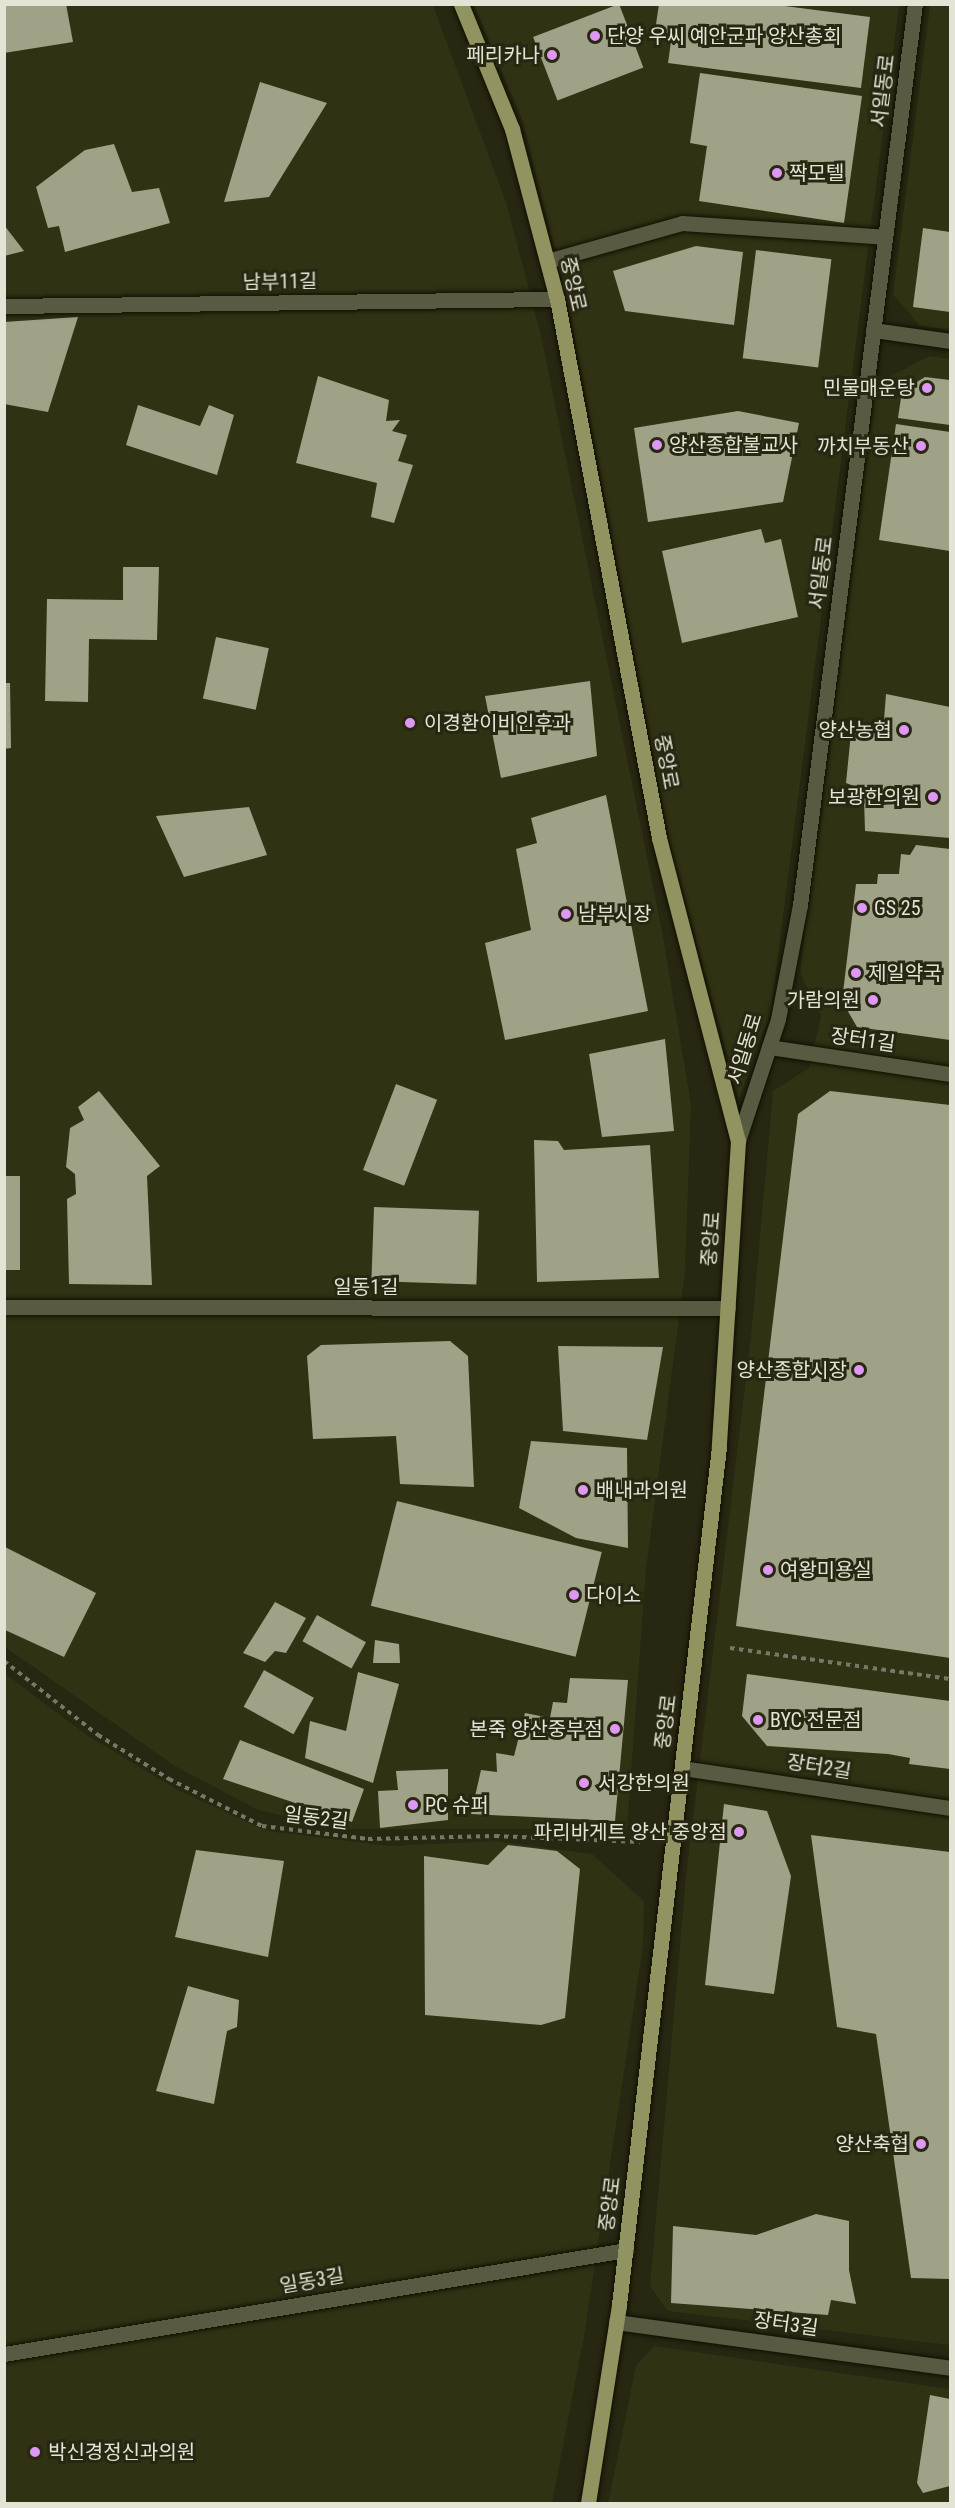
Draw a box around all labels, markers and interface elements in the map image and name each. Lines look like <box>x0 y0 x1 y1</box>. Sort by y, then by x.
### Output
place label: 단양 우씨 예안군파 양산총회 <box>607 24 842 48</box>
marker: 단양 우씨 예안군파 양산총회 <box>588 29 602 43</box>
place label: 페리카나 <box>466 43 540 67</box>
marker: 페리카나 <box>545 48 559 62</box>
street label: 서일동로 <box>867 53 899 129</box>
place label: 짝모텔 <box>789 161 844 185</box>
marker: 짝모텔 <box>770 166 784 180</box>
street label: 중앙로 <box>555 254 591 314</box>
street label: 남부11길 <box>242 269 318 295</box>
place label: 민물매운탕 <box>823 376 915 400</box>
marker: 민물매운탕 <box>920 381 934 395</box>
place label: 양산종합불교사 <box>669 433 798 457</box>
place label: 까치부동산 <box>817 434 909 458</box>
marker: 양산종합불교사 <box>650 438 664 452</box>
marker: 까치부동산 <box>914 439 928 453</box>
street label: 서일동로 <box>805 535 837 611</box>
place label: 이경환이비인후과 <box>424 711 571 735</box>
marker: 이경환이비인후과 <box>401 714 419 732</box>
place label: 양산농협 <box>818 718 892 742</box>
marker: 양산농협 <box>897 723 911 737</box>
street label: 중앙로 <box>649 733 683 791</box>
place label: 보광한의원 <box>828 785 920 809</box>
marker: 보광한의원 <box>924 788 942 806</box>
place label: GS 25 <box>874 896 921 920</box>
marker: GS 25 <box>855 901 869 915</box>
place label: 남부시장 <box>578 902 652 926</box>
marker: 남부시장 <box>559 907 573 921</box>
place label: 제일약국 <box>868 961 942 985</box>
marker: 제일약국 <box>849 966 863 980</box>
place label: 가람의원 <box>786 988 860 1012</box>
marker: 가람의원 <box>864 991 882 1009</box>
street label: 서일동로 <box>723 1010 767 1088</box>
street label: 장터1길 <box>829 1024 897 1056</box>
street label: 중앙로 <box>697 1211 725 1267</box>
street label: 일동1길 <box>333 1275 399 1299</box>
place label: 양산종합시장 <box>737 1358 847 1382</box>
marker: 양산종합시장 <box>852 1363 866 1377</box>
place label: 배내과의원 <box>596 1478 688 1502</box>
marker: 배내과의원 <box>574 1481 592 1499</box>
place label: 여왕미용실 <box>780 1558 872 1582</box>
marker: 여왕미용실 <box>761 1563 775 1577</box>
place label: 다이소 <box>586 1583 641 1607</box>
marker: 다이소 <box>567 1588 581 1602</box>
street label: 중앙로 <box>651 1693 681 1751</box>
place label: BYC 전문점 <box>770 1708 862 1732</box>
marker: BYC 전문점 <box>751 1713 765 1727</box>
place label: 본죽 양산중부점 <box>470 1717 603 1741</box>
marker: 본죽 양산중부점 <box>608 1722 622 1736</box>
street label: 장터2길 <box>785 1750 853 1784</box>
place label: 서강한의원 <box>598 1771 690 1795</box>
marker: 서강한의원 <box>575 1774 593 1792</box>
place label: PC 슈퍼 <box>425 1793 489 1817</box>
marker: PC 슈퍼 <box>406 1798 420 1812</box>
street label: 일동2길 <box>282 1802 350 1834</box>
place label: 파리바게트 양산 중앙점 <box>534 1820 727 1844</box>
marker: 파리바게트 양산 중앙점 <box>732 1825 746 1839</box>
place label: 양산축협 <box>835 2132 909 2156</box>
marker: 양산축협 <box>914 2137 928 2151</box>
street label: 중앙로 <box>595 2175 625 2233</box>
street label: 일동3길 <box>278 2264 346 2298</box>
street label: 장터3길 <box>752 2308 820 2340</box>
place label: 박신경정신과의원 <box>48 2440 195 2464</box>
marker: 박신경정신과의원 <box>26 2443 44 2461</box>

